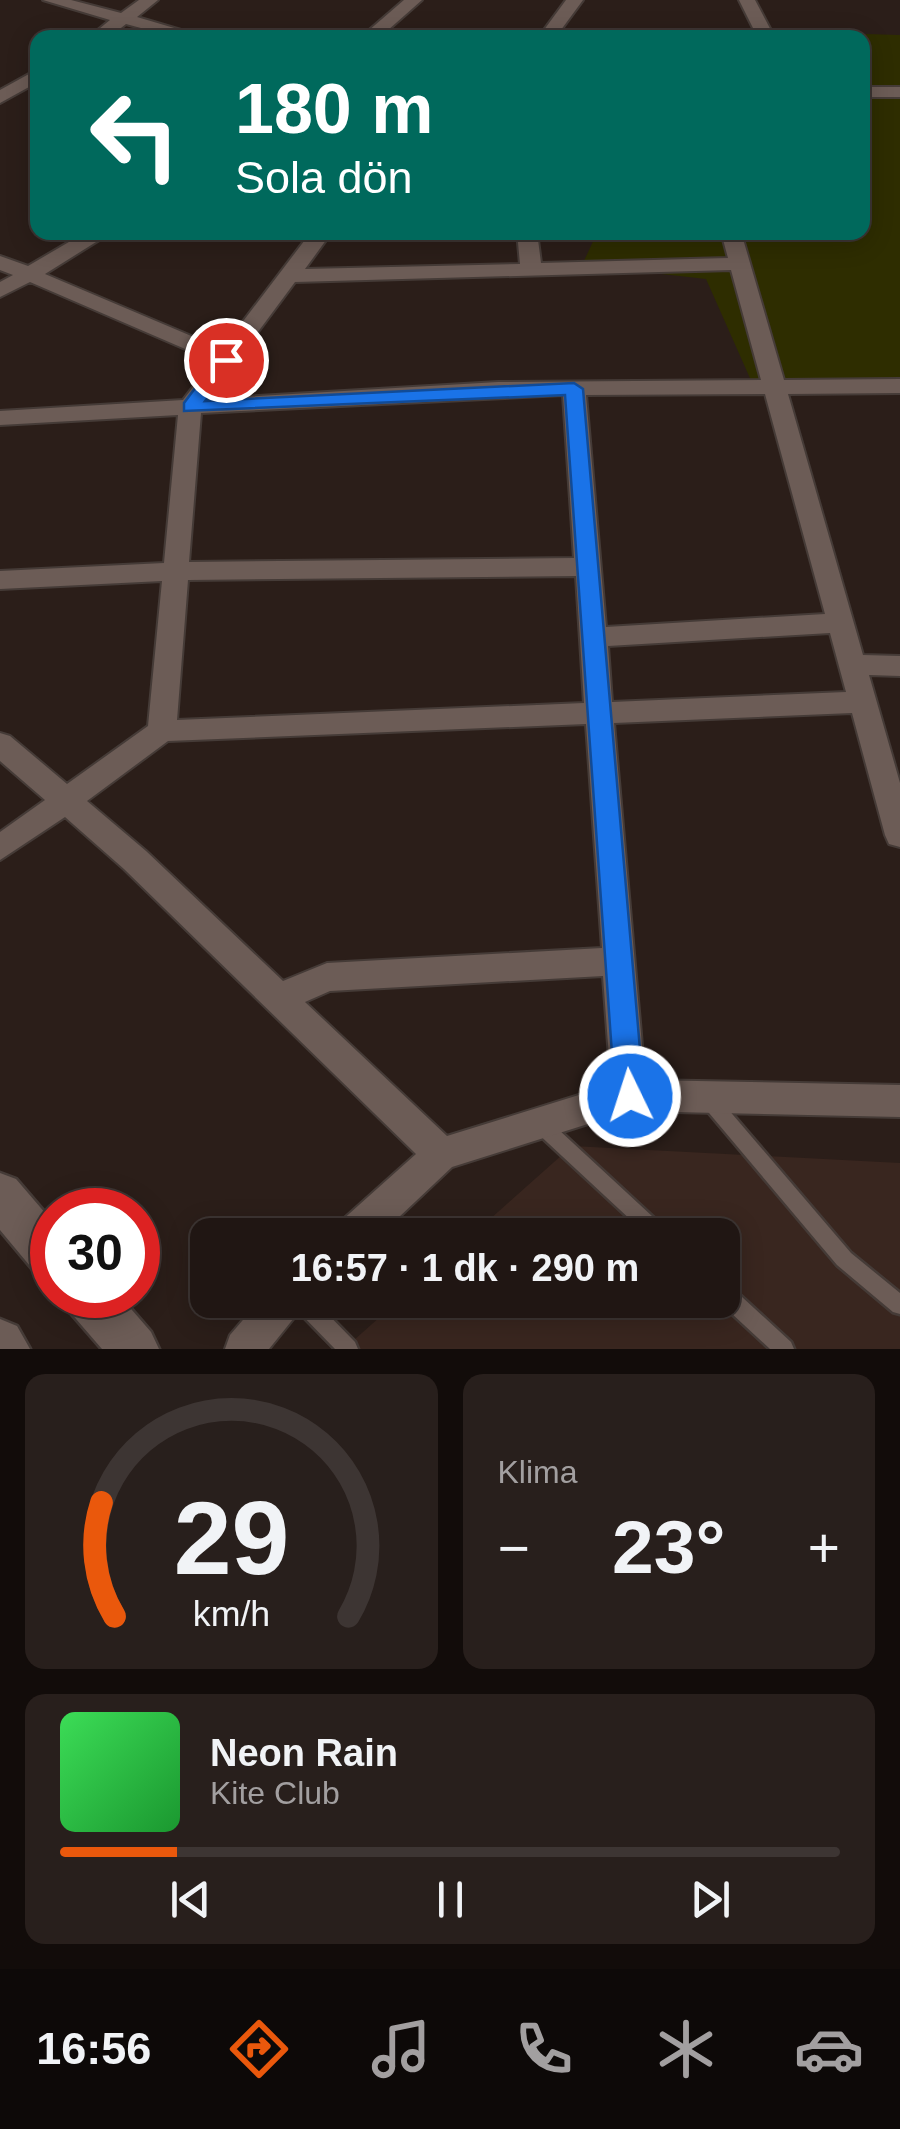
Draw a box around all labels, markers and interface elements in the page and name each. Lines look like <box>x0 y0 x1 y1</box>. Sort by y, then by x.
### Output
icon: left <box>70 70 200 200</box>
text: 180 m <box>235 70 433 148</box>
text: Sola dön <box>235 152 413 203</box>
pin <box>184 318 269 403</box>
icon: arrive <box>199 333 254 388</box>
position arrow <box>578 1044 682 1148</box>
speed limit sign: 30 <box>30 1188 160 1318</box>
text: 16:57 · 1 dk · 290 m <box>291 1247 639 1289</box>
text: Klima <box>498 1454 578 1490</box>
text: 29 <box>173 1480 289 1596</box>
text: 23° <box>612 1505 725 1589</box>
text: − <box>498 1517 530 1579</box>
text: + <box>808 1517 840 1579</box>
text: km/h <box>193 1594 270 1634</box>
text: Neon Rain <box>210 1732 398 1774</box>
text: Kite Club <box>210 1775 340 1811</box>
icon: previous <box>163 1872 218 1927</box>
icon: pause <box>423 1872 478 1927</box>
icon: next <box>683 1872 738 1927</box>
icon: directions <box>224 2014 294 2084</box>
icon: music <box>366 2014 436 2084</box>
icon: phone <box>509 2014 579 2084</box>
icon: climate <box>651 2014 721 2084</box>
icon: car <box>794 2014 864 2084</box>
text: 16:56 <box>36 2023 151 2074</box>

